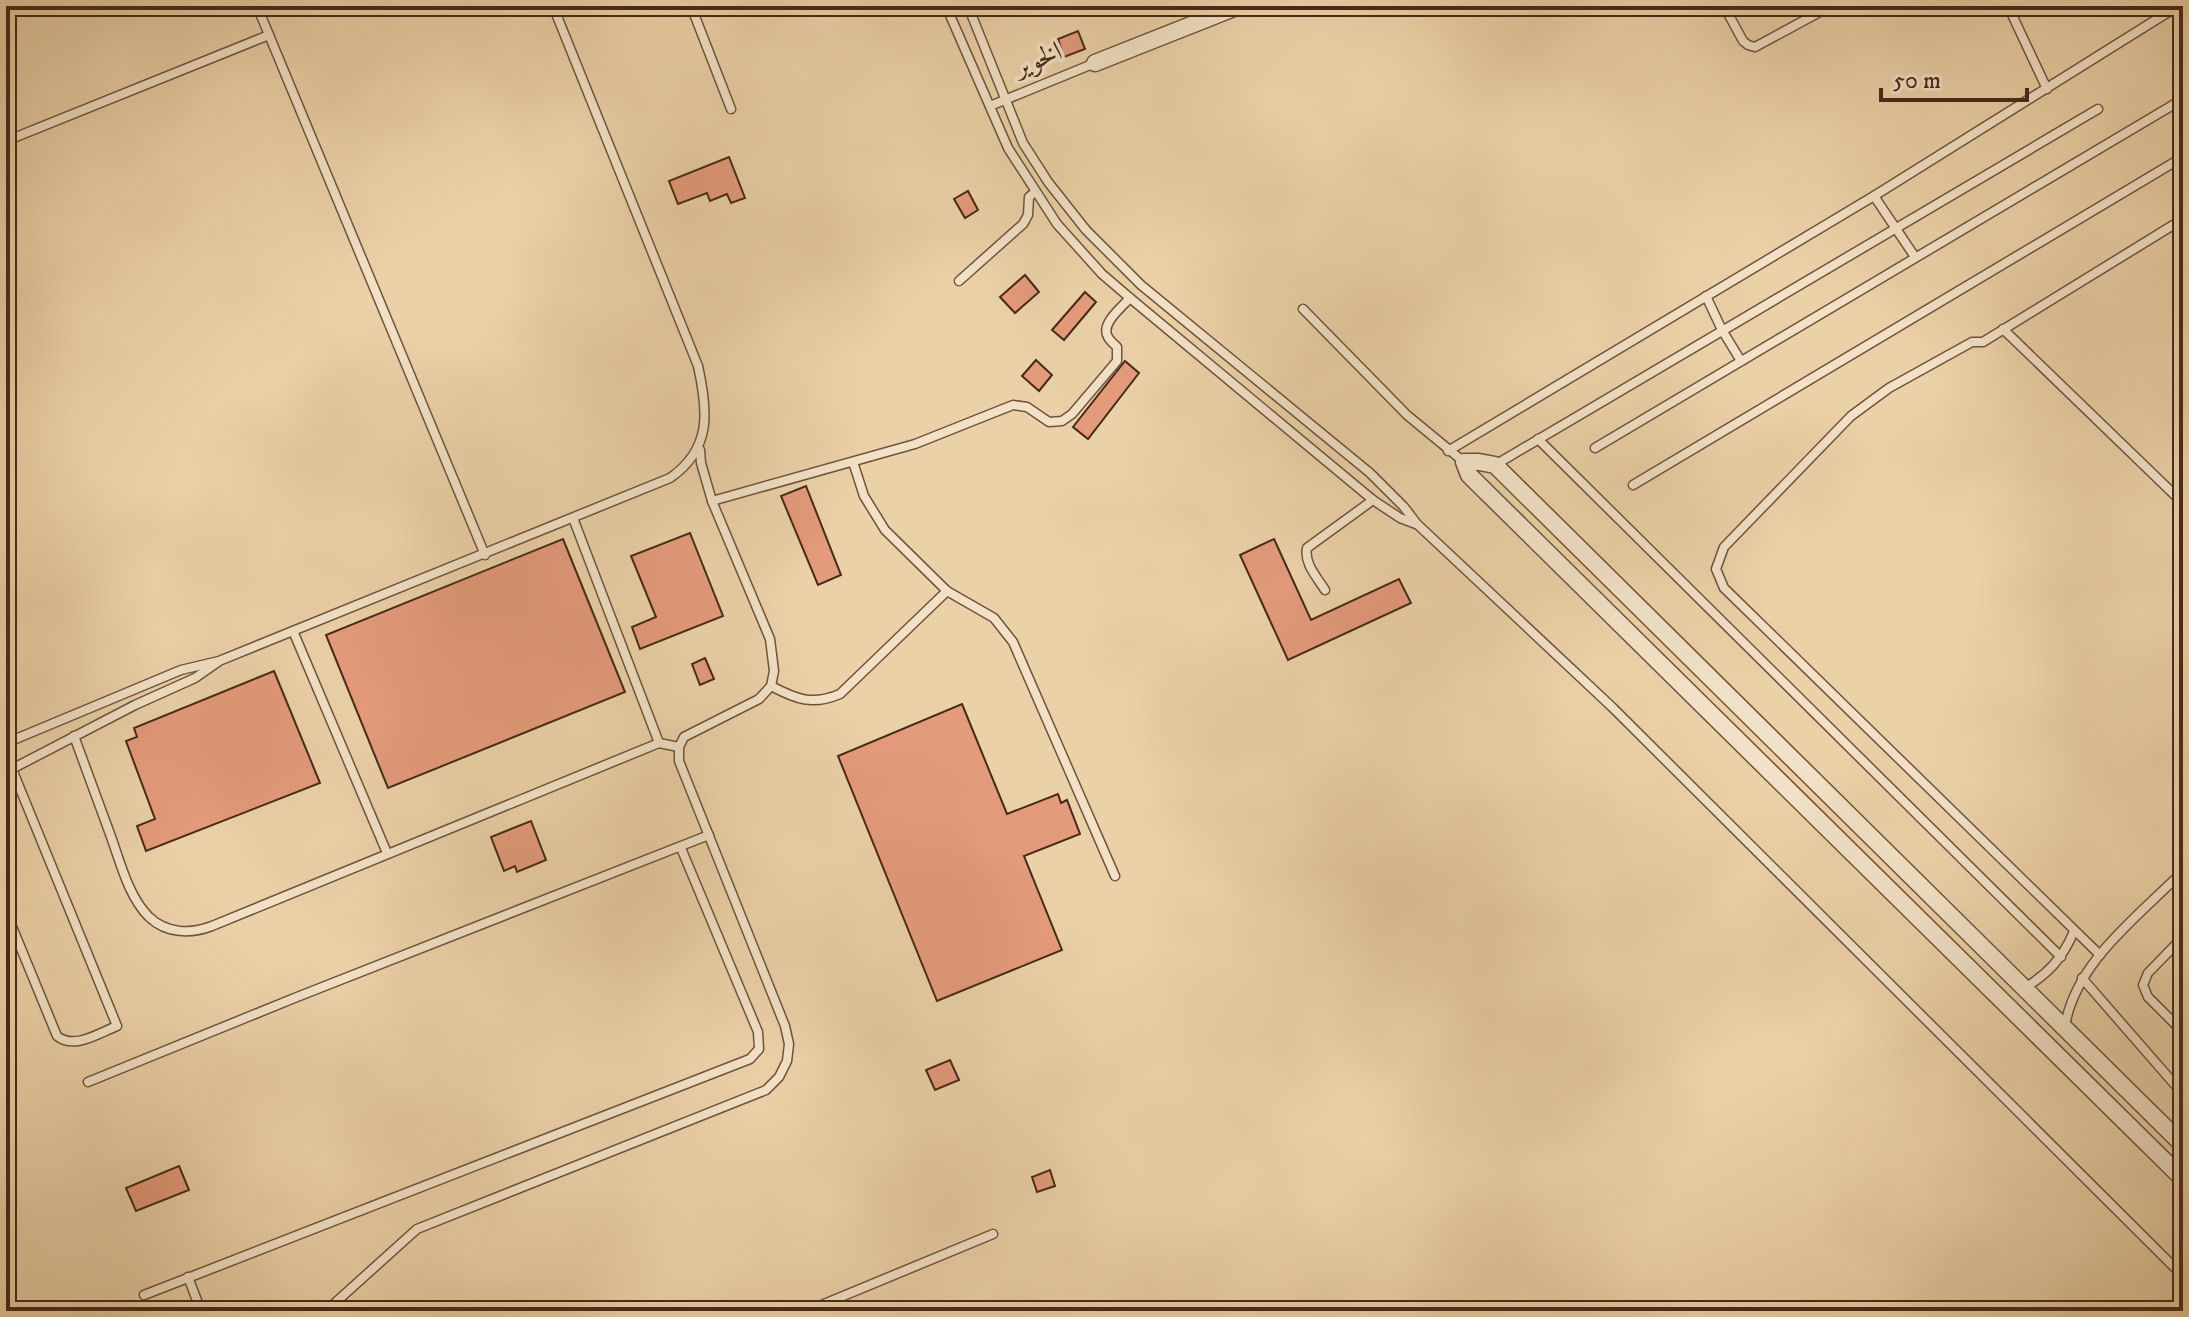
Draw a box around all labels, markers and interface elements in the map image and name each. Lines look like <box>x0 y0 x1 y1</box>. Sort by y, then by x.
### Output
street label: الخوير <box>1006 34 1067 86</box>
scale bar <box>1881 52 2027 102</box>
text: 50 m <box>1893 66 1941 96</box>

